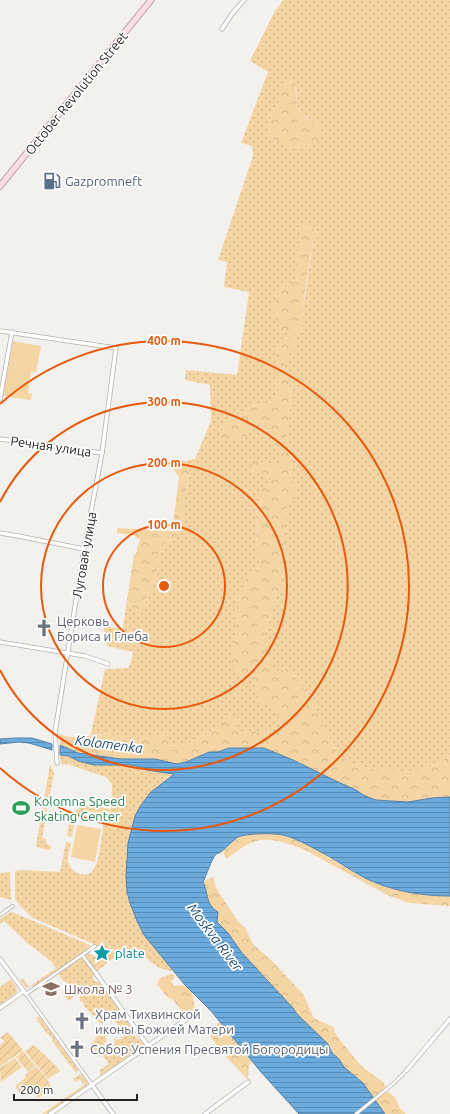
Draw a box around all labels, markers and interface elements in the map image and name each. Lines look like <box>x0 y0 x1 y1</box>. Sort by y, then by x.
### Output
street label: October Revolution Street <box>22 29 130 157</box>
fuel station icon: Gazpromneft <box>42 171 62 191</box>
place label: Gazpromneft <box>65 174 142 188</box>
text: 400 m <box>147 334 181 347</box>
text: 300 m <box>147 395 181 408</box>
street label: Речная улица <box>10 433 92 459</box>
text: 200 m <box>147 456 181 469</box>
street label: Луговая улица <box>70 511 98 599</box>
text: 100 m <box>147 518 181 531</box>
centre of rings <box>157 579 171 593</box>
place label: Церковь Бориса и Глеба <box>57 614 149 643</box>
church icon: Церковь Бориса и Глеба <box>34 618 54 638</box>
water label: Kolomenka <box>74 732 144 756</box>
place label: Kolomna Speed Skating Center <box>34 794 125 823</box>
sports icon: Kolomna Speed Skating Center <box>11 798 31 818</box>
water label: Moskva River <box>184 900 246 975</box>
place icon: plate <box>92 943 112 963</box>
place label: plate <box>115 946 145 960</box>
school or university icon: Школа № 3 <box>41 979 61 999</box>
place label: Школа № 3 <box>64 982 133 996</box>
place label: Храм Тихвинской иконы Божией Матери <box>95 1007 234 1036</box>
church icon: Храм Тихвинской иконы Божией Матери <box>72 1011 92 1031</box>
church icon: Собор Успения Пресвятой Богородицы <box>67 1039 87 1059</box>
place label: Собор Успения Пресвятой Богородицы <box>90 1042 328 1056</box>
scale bar <box>14 1076 137 1102</box>
text: 200 m <box>20 1083 53 1096</box>

